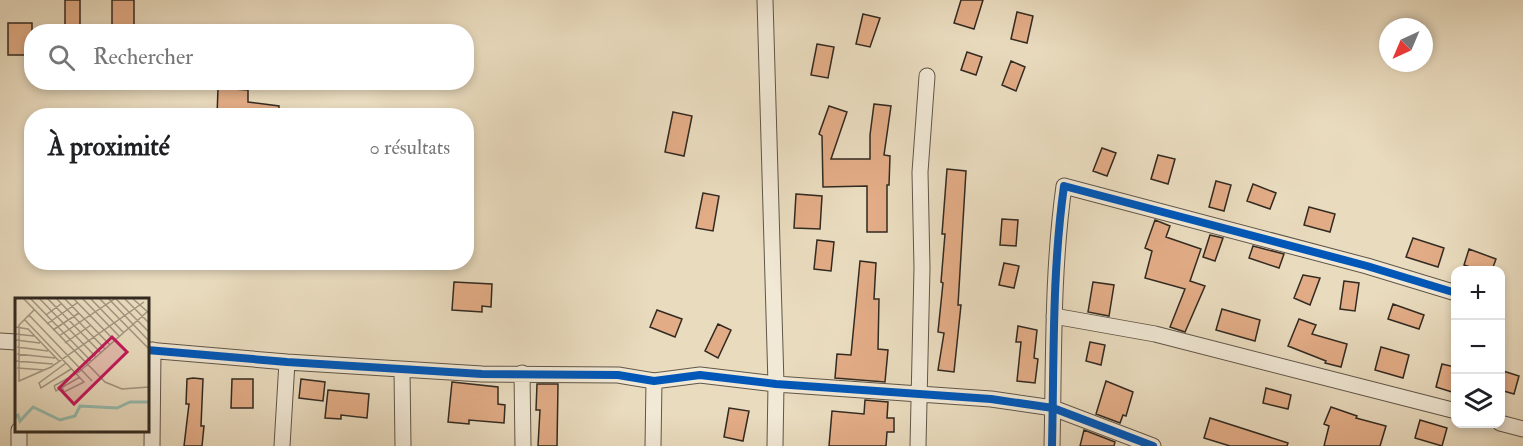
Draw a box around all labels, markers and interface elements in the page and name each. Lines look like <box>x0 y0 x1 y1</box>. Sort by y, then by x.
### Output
north arrow <box>1379 18 1433 72</box>
search box <box>24 24 474 90</box>
icon: search <box>45 41 78 74</box>
text: Rechercher <box>93 43 193 71</box>
text: À proximité <box>48 131 170 163</box>
text: 0 résultats <box>370 135 450 160</box>
map controls <box>1451 266 1505 428</box>
button: + <box>1451 266 1505 320</box>
inset map <box>15 298 148 431</box>
button: − <box>1451 320 1505 374</box>
button: layers <box>1451 374 1505 428</box>

